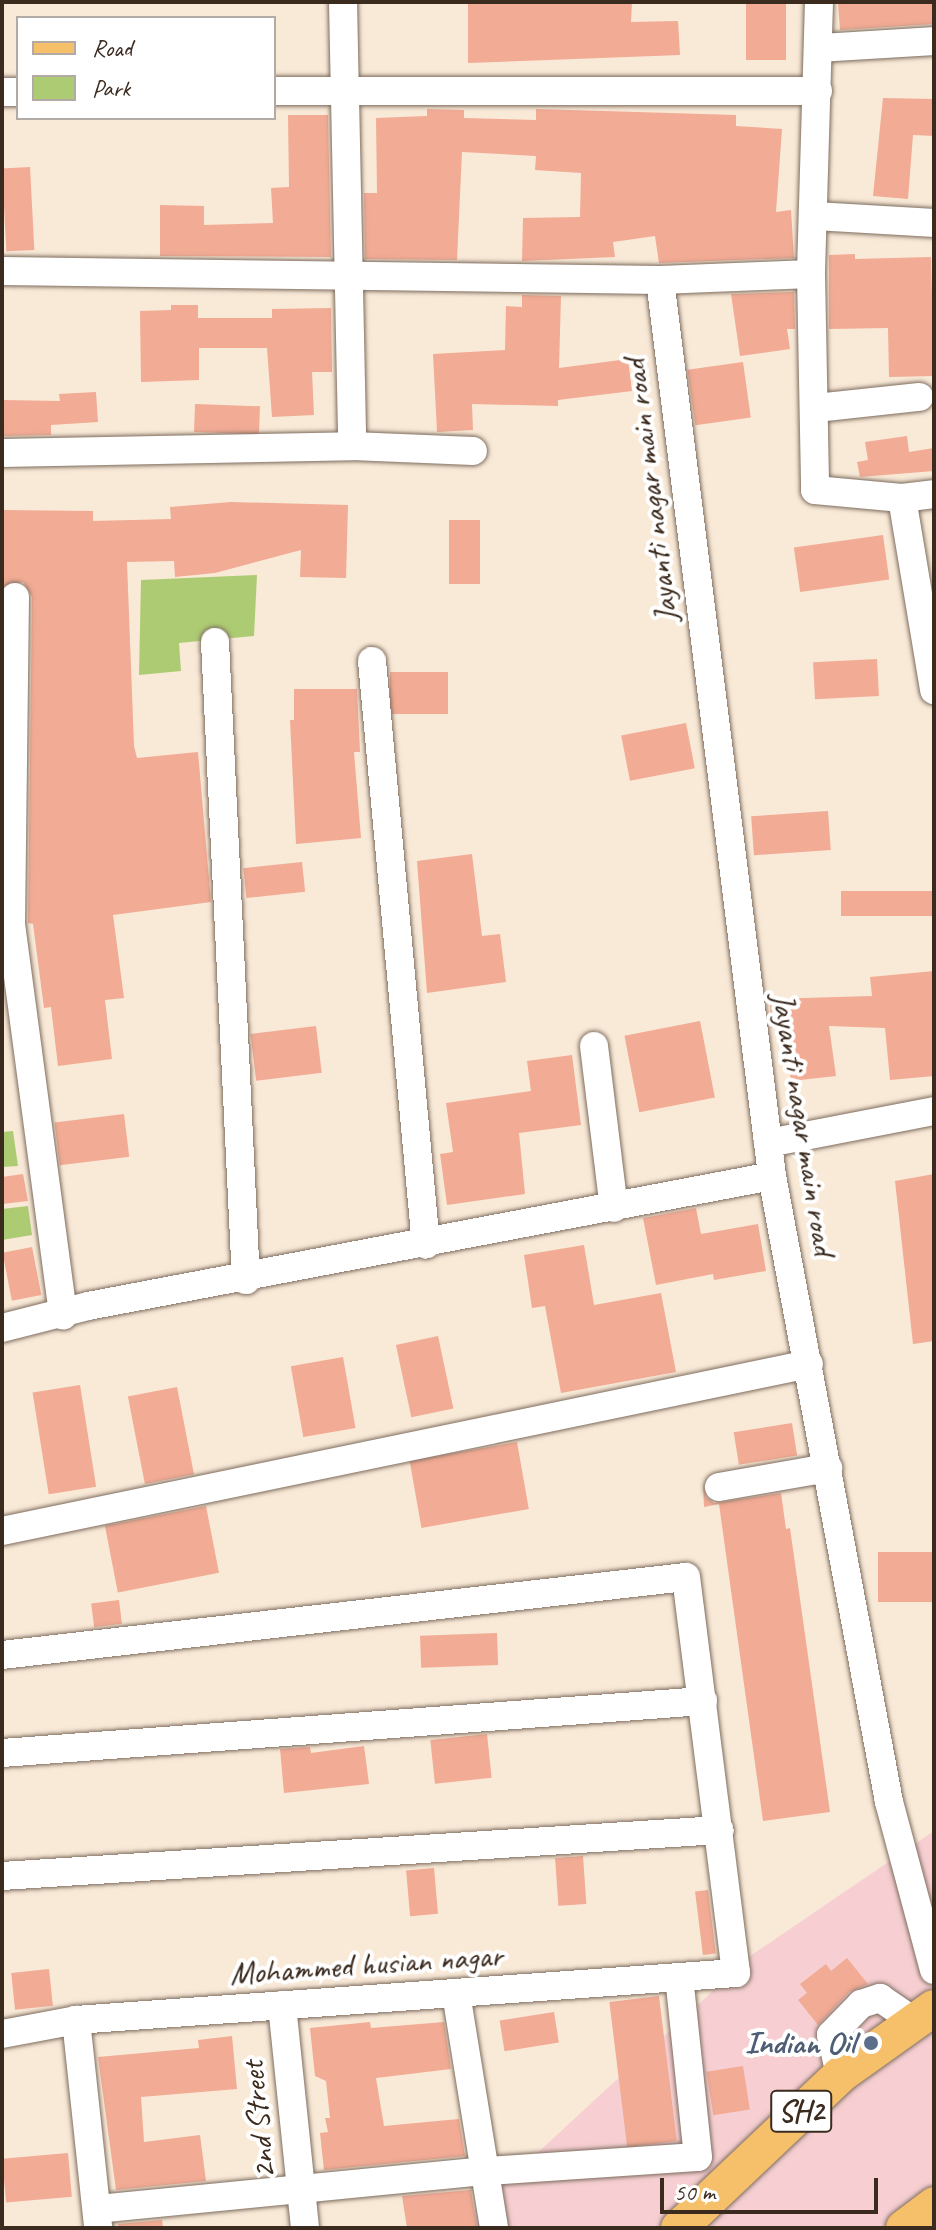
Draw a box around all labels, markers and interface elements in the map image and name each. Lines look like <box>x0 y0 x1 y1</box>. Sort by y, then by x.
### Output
legend <box>16 16 276 120</box>
text: Road <box>92 33 132 63</box>
text: Park <box>92 73 130 103</box>
street label: Jayanti nagar main road <box>616 357 686 625</box>
street label: Jayanti nagar main road <box>763 990 843 1258</box>
street label: Mohammed husian nagar <box>228 1936 504 1994</box>
place label: Indian Oil <box>744 2024 855 2062</box>
marker: Indian Oil <box>862 2034 880 2052</box>
street label: 2nd Street <box>234 2059 284 2181</box>
road number: SH2 <box>769 2085 833 2137</box>
scale bar <box>664 2162 882 2212</box>
text: 50 m <box>674 2177 715 2207</box>

